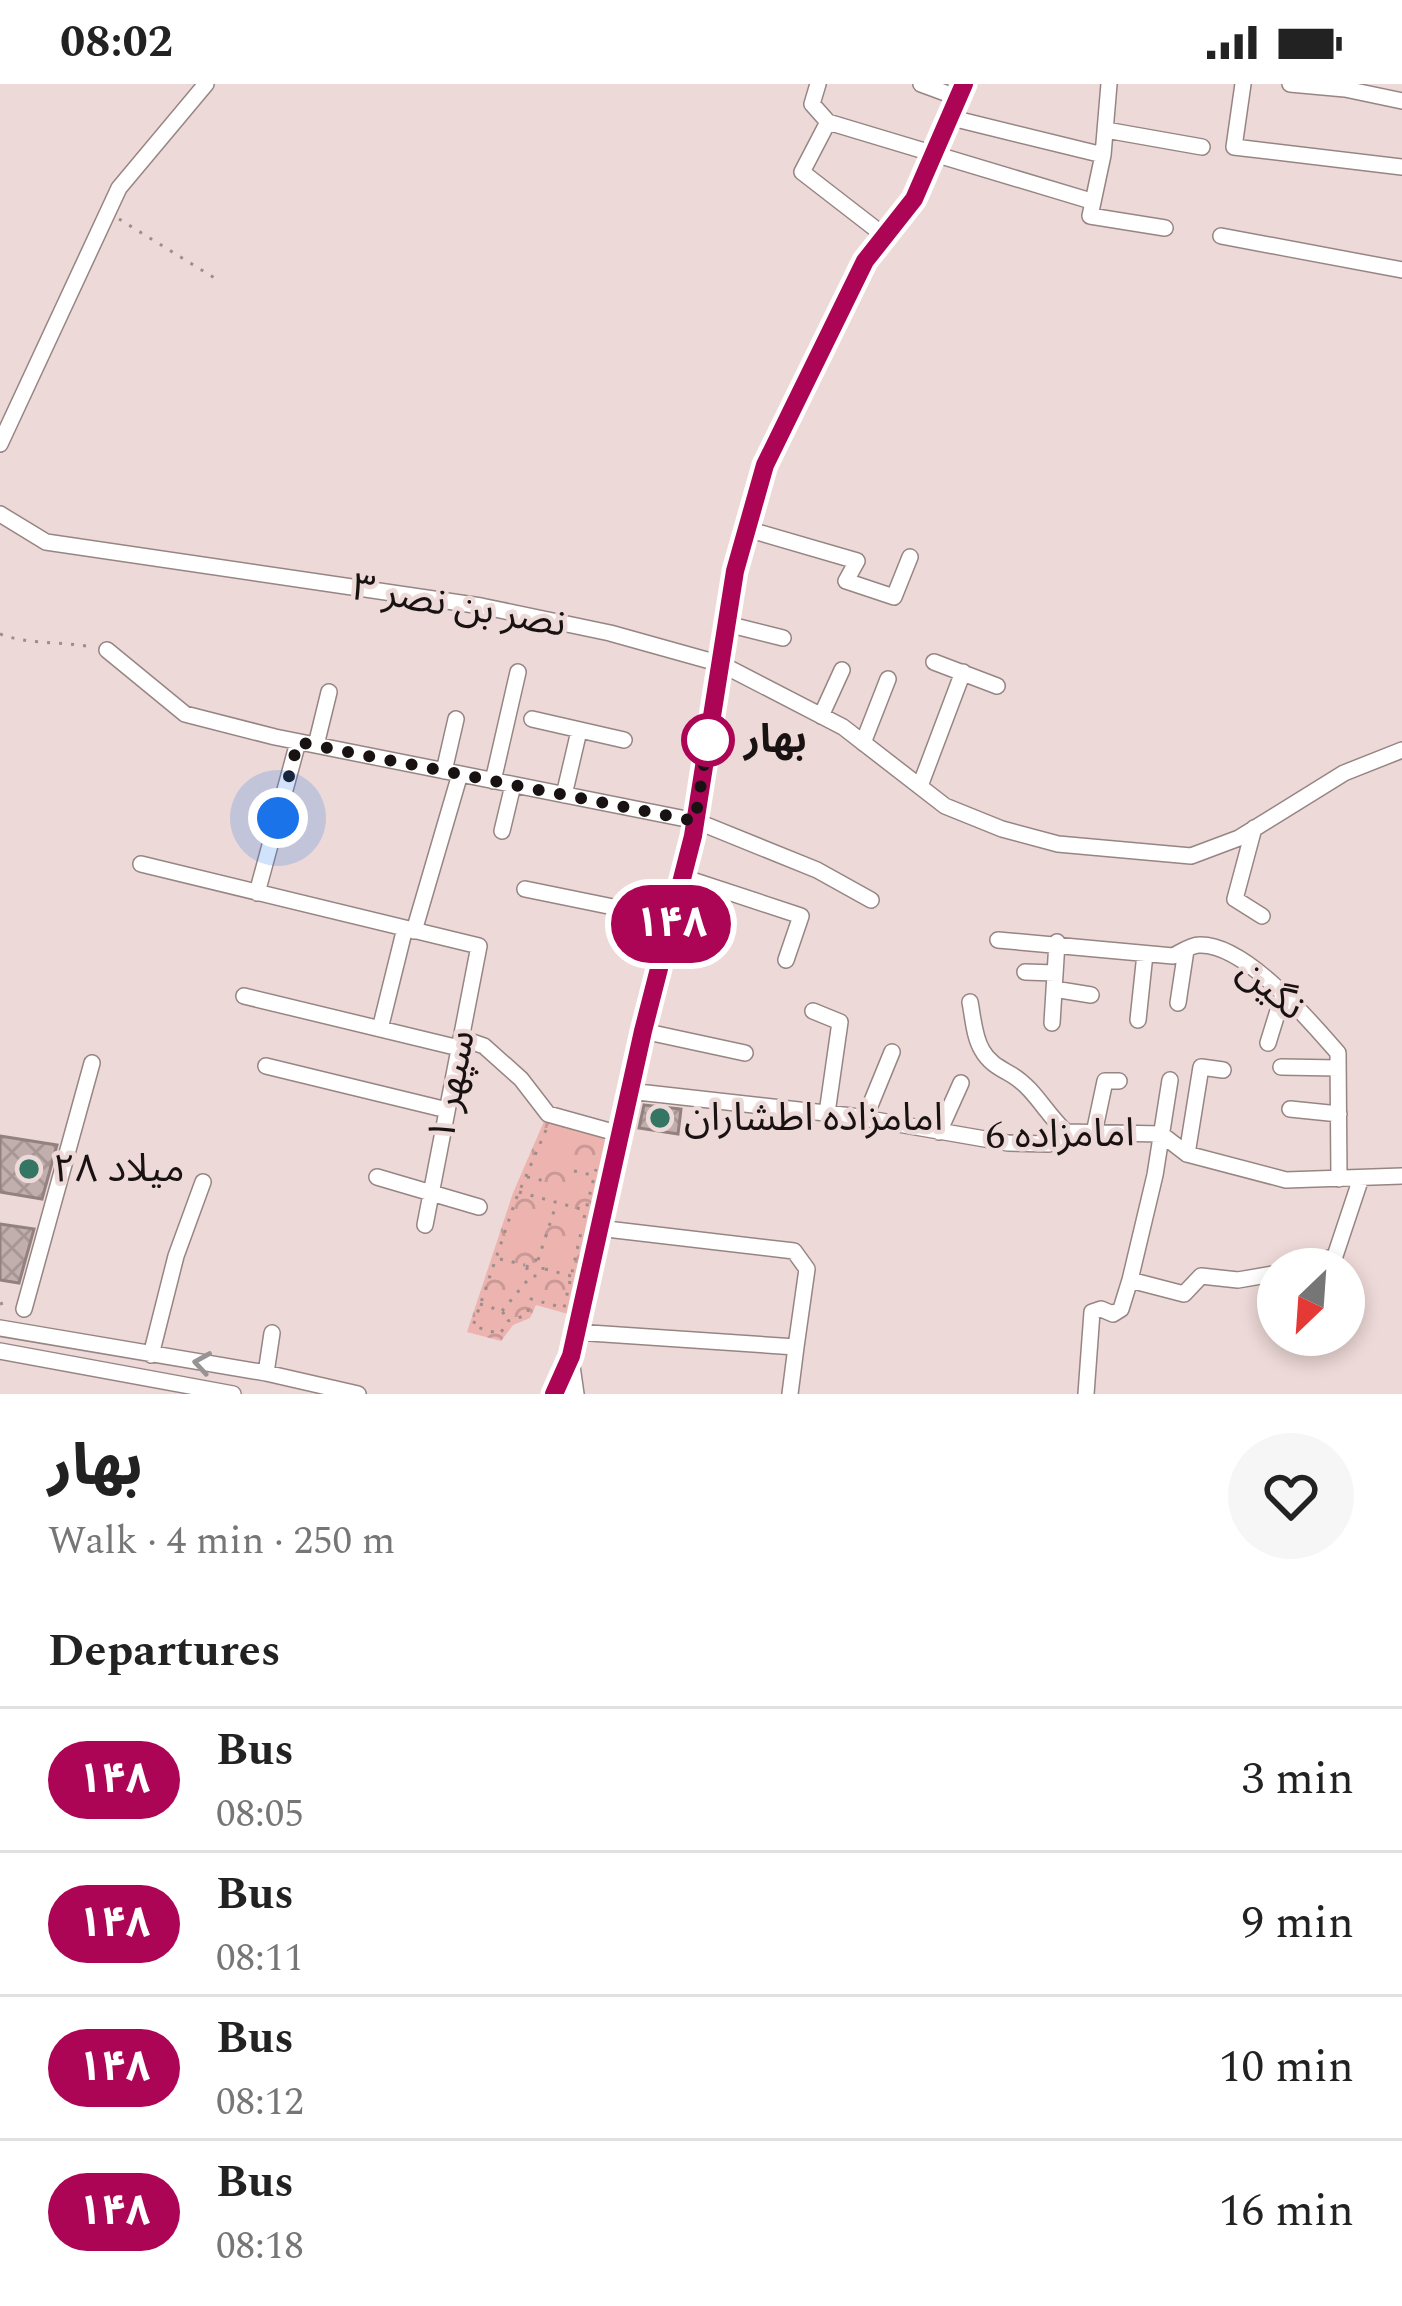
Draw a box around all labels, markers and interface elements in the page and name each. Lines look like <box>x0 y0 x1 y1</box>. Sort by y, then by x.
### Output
text: 08:02 <box>60 8 173 77</box>
street label: نصر بن نصر ۳ <box>347 558 571 654</box>
place label: بهار <box>742 711 807 770</box>
marker: بهار <box>683 715 733 765</box>
your location <box>248 788 308 848</box>
line badge: ۱۴۸ <box>602 885 740 963</box>
text: ۱۴۸ <box>635 892 707 955</box>
street label: نگین <box>1224 943 1318 1035</box>
street label: سپهر ۱ <box>412 1025 492 1147</box>
place label: امامزاده اطشاران <box>684 1089 943 1148</box>
street label: امامزاده 6 <box>985 1104 1135 1166</box>
marker: امامزاده اطشاران <box>647 1105 673 1131</box>
place label: میلاد ۲۸ <box>53 1140 184 1199</box>
marker: میلاد ۲۸ <box>16 1156 42 1182</box>
north arrow <box>1257 1248 1365 1356</box>
map controls <box>1257 1248 1365 1356</box>
one-way arrow <box>192 1351 212 1377</box>
text: بهار <box>48 1424 143 1510</box>
button: heart <box>1228 1433 1354 1559</box>
text: Walk · 4 min · 250 m <box>48 1512 395 1571</box>
text: Departures <box>48 1617 281 1686</box>
text: Bus <box>216 1716 294 1785</box>
text: 3 min <box>1241 1745 1354 1814</box>
text: ۱۴۸ <box>78 1748 150 1811</box>
text: 08:05 <box>216 1785 304 1844</box>
text: Bus <box>216 1860 294 1929</box>
text: 9 min <box>1241 1889 1354 1958</box>
text: ۱۴۸ <box>78 1892 150 1955</box>
text: 08:11 <box>216 1929 304 1988</box>
text: Bus <box>216 2004 294 2073</box>
text: 10 min <box>1219 2033 1354 2102</box>
text: ۱۴۸ <box>78 2036 150 2099</box>
text: 08:12 <box>216 2073 304 2132</box>
text: Bus <box>216 2148 294 2217</box>
text: 16 min <box>1219 2177 1354 2246</box>
text: ۱۴۸ <box>78 2180 150 2243</box>
text: 08:18 <box>216 2217 304 2276</box>

